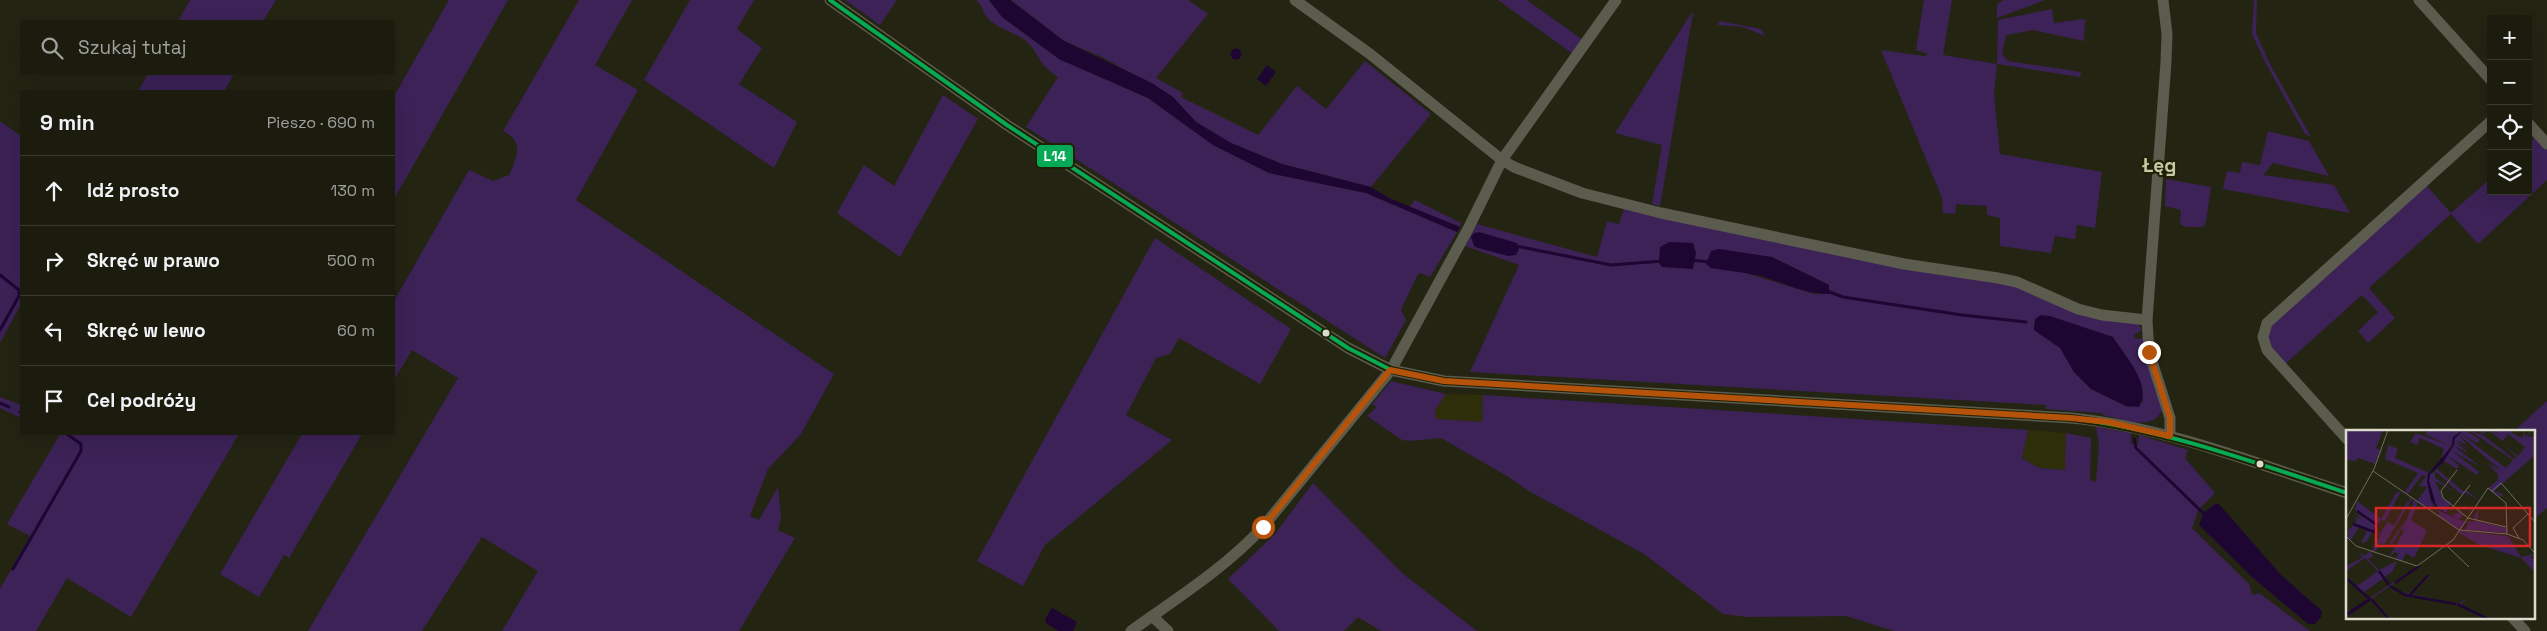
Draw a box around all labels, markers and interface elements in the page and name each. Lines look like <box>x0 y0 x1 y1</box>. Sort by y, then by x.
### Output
map controls <box>2487 15 2532 195</box>
button: + <box>2487 15 2532 60</box>
search box <box>20 20 395 75</box>
icon: search <box>38 34 66 62</box>
text: Szukaj tutaj <box>78 35 186 60</box>
button: − <box>2487 60 2532 105</box>
button: locate <box>2487 105 2532 150</box>
text: 9 min <box>40 109 95 136</box>
text: Pieszo · 690 m <box>267 112 375 133</box>
line badge: L14 <box>1036 144 1074 168</box>
text: L14 <box>1044 147 1067 165</box>
button: layers <box>2487 150 2532 195</box>
district label: Łęg <box>2142 153 2176 178</box>
icon: ahead <box>40 177 68 205</box>
text: Idź prosto <box>87 178 179 203</box>
text: 130 m <box>331 180 375 201</box>
icon: right <box>40 247 68 275</box>
text: Skręć w prawo <box>87 248 220 273</box>
text: 500 m <box>327 250 375 271</box>
icon: left <box>40 317 68 345</box>
text: Skręć w lewo <box>87 318 206 343</box>
text: 60 m <box>337 320 375 341</box>
unlabelled marker <box>1321 328 1331 338</box>
route end <box>2138 341 2161 364</box>
icon: arrive <box>40 387 68 415</box>
text: Cel podróży <box>87 388 196 413</box>
inset map <box>2346 430 2534 618</box>
unlabelled marker <box>2255 459 2265 469</box>
route start <box>1252 516 1275 539</box>

